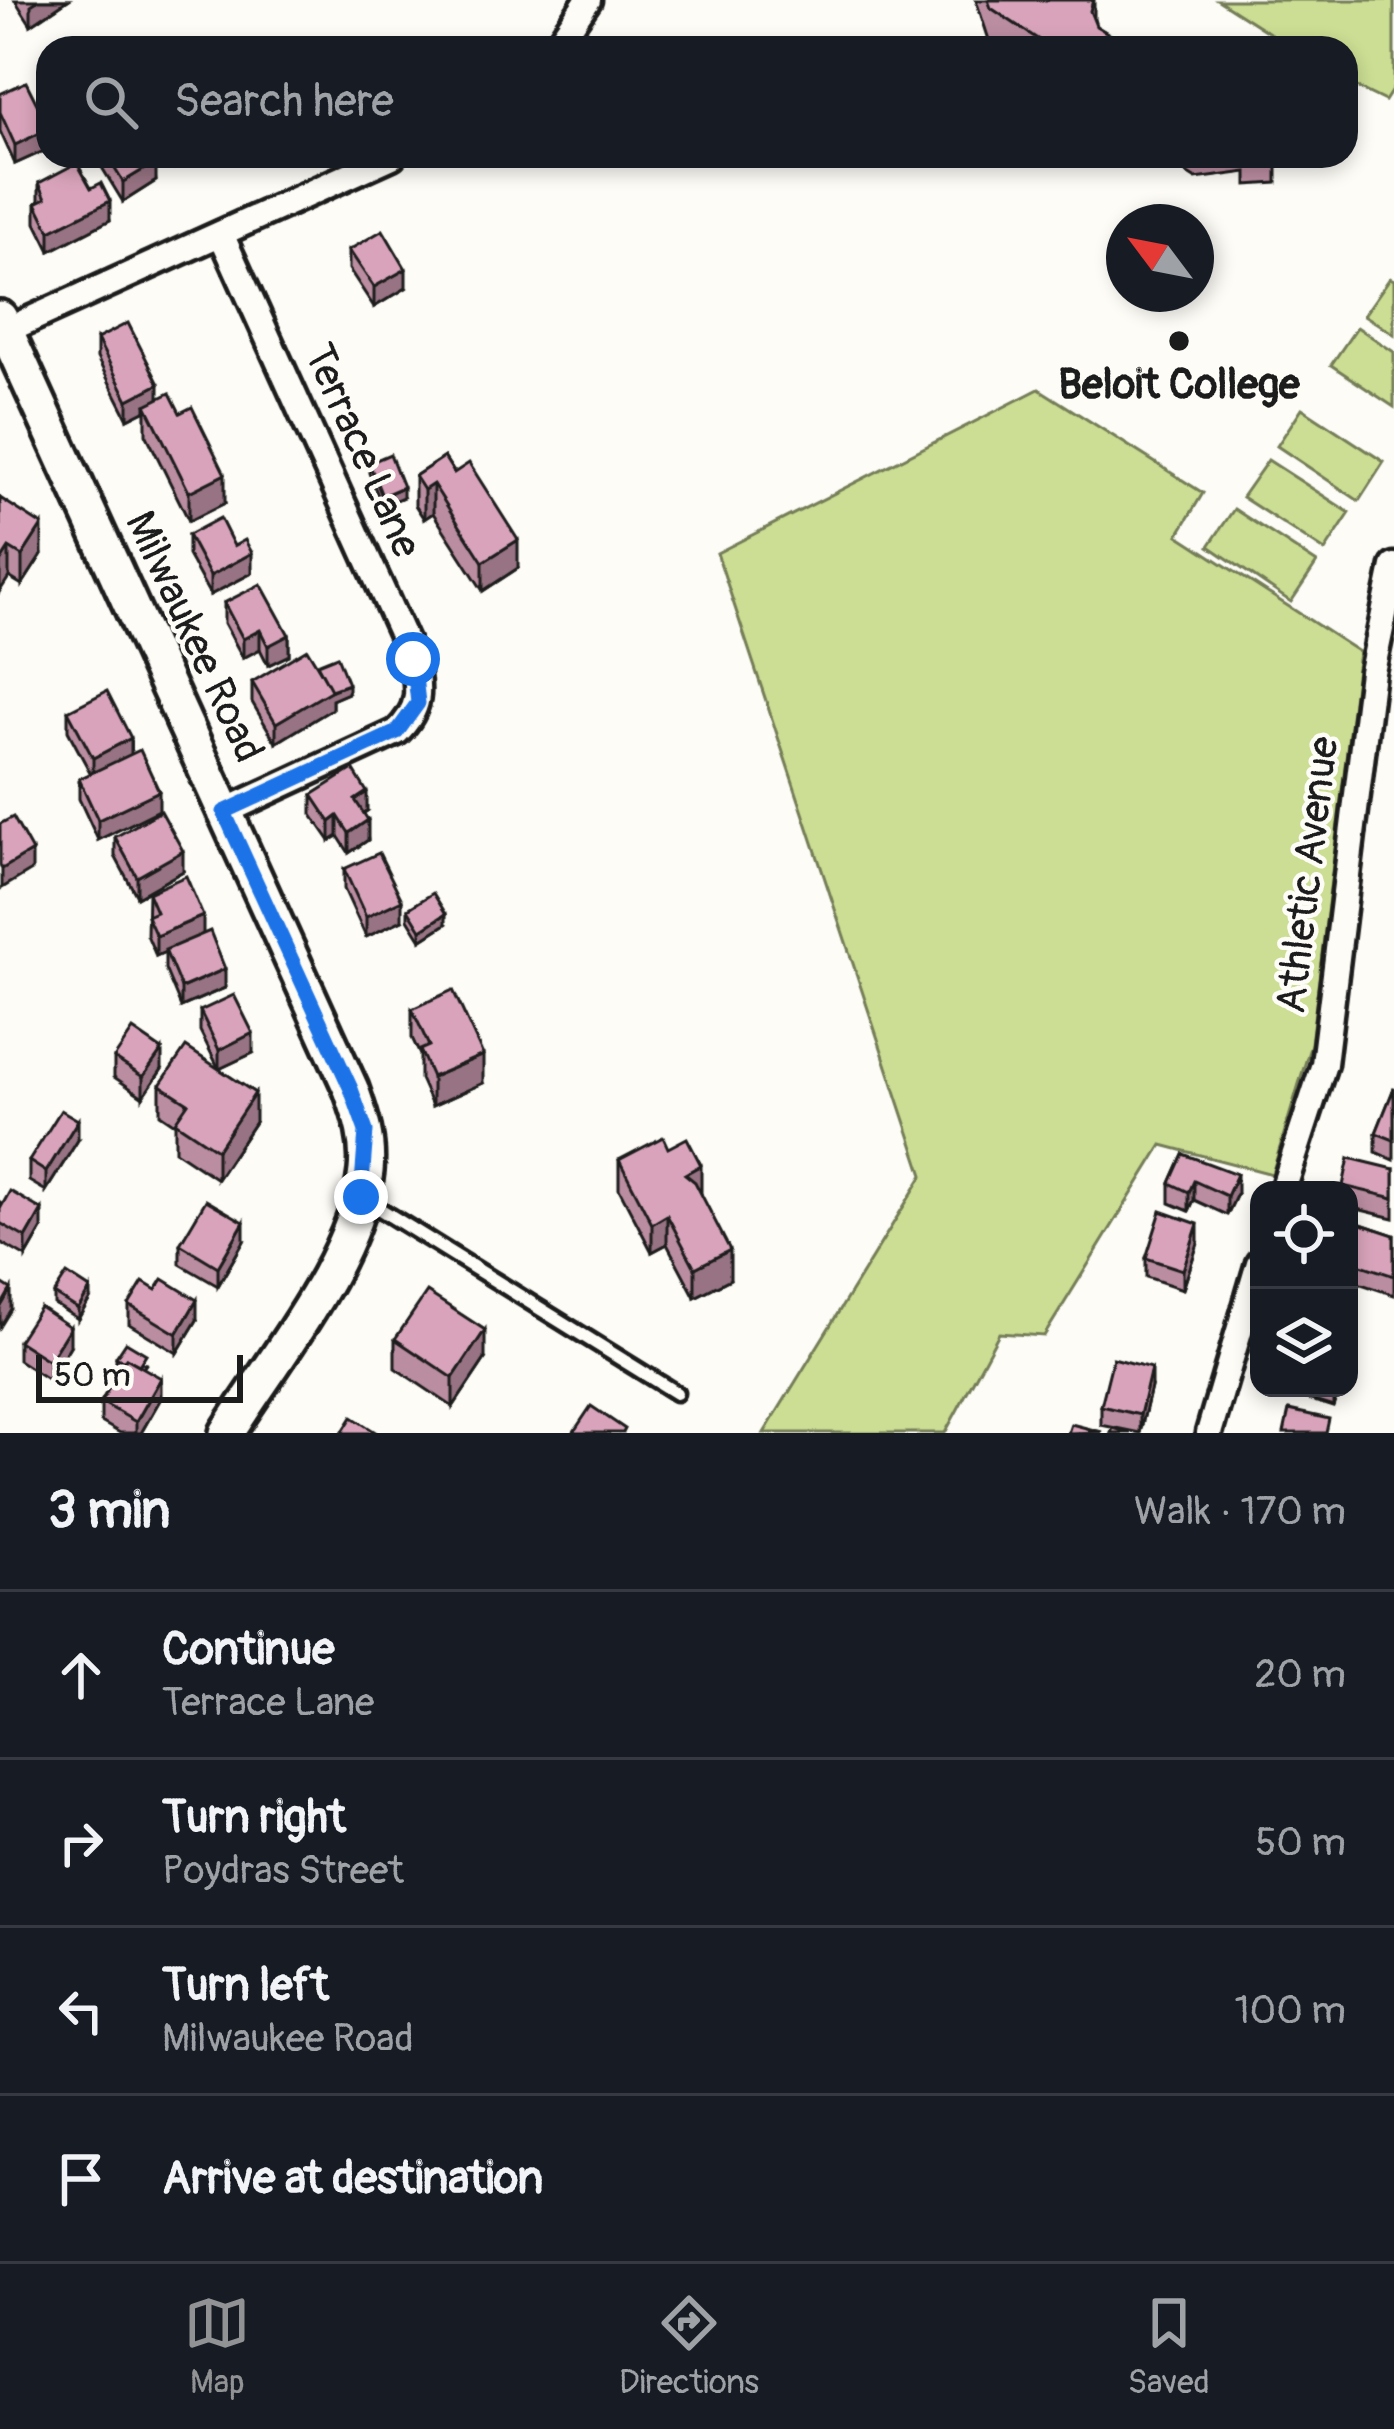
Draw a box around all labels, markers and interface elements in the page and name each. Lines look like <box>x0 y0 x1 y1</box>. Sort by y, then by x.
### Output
search box <box>36 36 1358 168</box>
icon: search <box>78 69 144 135</box>
text: Search here <box>174 74 394 130</box>
north arrow <box>1106 204 1214 312</box>
marker: Beloit College <box>1166 328 1192 354</box>
street label: Terrace Lane <box>292 336 432 566</box>
place label: Beloit College <box>1058 359 1301 411</box>
street label: Milwaukee Road <box>113 503 275 771</box>
route start <box>386 632 440 686</box>
street label: Athletic Avenue <box>1265 733 1351 1016</box>
route end <box>334 1170 388 1224</box>
map controls <box>1250 1181 1358 1397</box>
button: locate <box>1250 1181 1358 1289</box>
button: layers <box>1250 1289 1358 1397</box>
scale bar <box>36 1349 243 1402</box>
text: 50 m <box>54 1355 131 1396</box>
text: 3 min <box>48 1479 170 1543</box>
text: Walk · 170 m <box>1134 1487 1346 1536</box>
text: Continue <box>162 1622 335 1678</box>
icon: ahead <box>48 1642 114 1708</box>
text: 20 m <box>1254 1650 1346 1699</box>
text: Terrace Lane <box>162 1678 374 1727</box>
text: Turn right <box>162 1790 346 1846</box>
icon: right <box>48 1810 114 1876</box>
text: 50 m <box>1255 1818 1346 1867</box>
text: Poydras Street <box>162 1846 404 1895</box>
text: Turn left <box>162 1958 329 2014</box>
icon: left <box>48 1978 114 2044</box>
text: 100 m <box>1234 1986 1346 2035</box>
text: Milwaukee Road <box>162 2014 414 2063</box>
icon: arrive <box>48 2146 114 2212</box>
text: Arrive at destination <box>162 2151 543 2207</box>
tab: Map <box>184 2290 250 2403</box>
tab: Directions <box>619 2290 759 2403</box>
tab: Saved <box>1128 2290 1210 2403</box>

